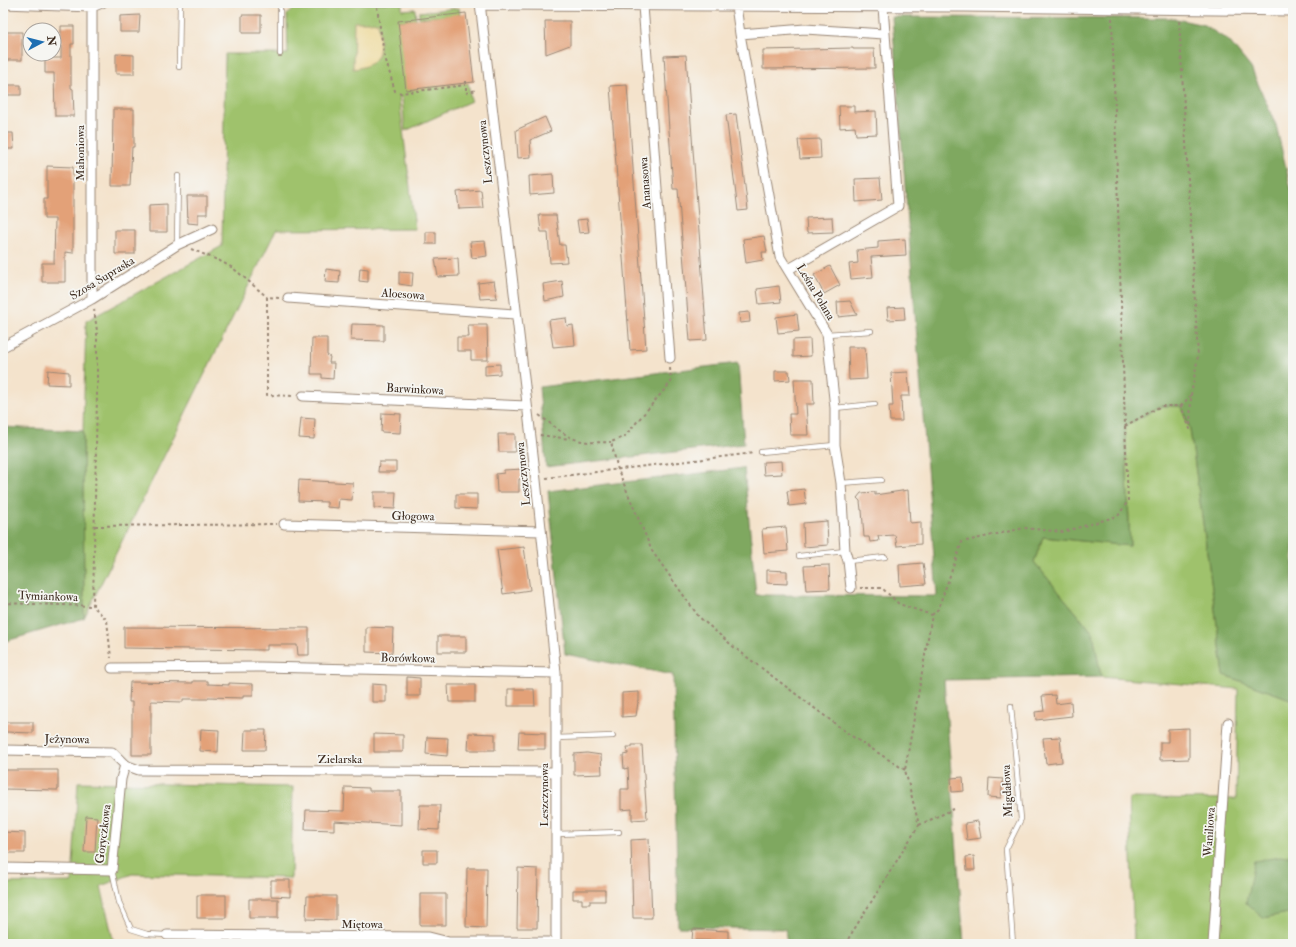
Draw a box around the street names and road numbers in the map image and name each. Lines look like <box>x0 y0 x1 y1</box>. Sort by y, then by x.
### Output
street label: Leszczynowa <box>475 118 496 184</box>
street label: Mahoniowa <box>73 124 88 181</box>
street label: Ananasowa <box>636 155 655 210</box>
street label: Szosa Supraska <box>67 253 138 304</box>
street label: Leśna Polana <box>793 261 839 324</box>
street label: Aloesowa <box>380 285 426 304</box>
street label: Barwinkowa <box>386 381 445 399</box>
street label: Leszczynowa <box>513 440 534 506</box>
street label: Głogowa <box>391 509 436 524</box>
street label: Tymiankowa <box>18 588 79 605</box>
street label: Borówkowa <box>381 651 437 666</box>
street label: Jeżynowa <box>43 732 91 747</box>
street label: Zielarska <box>318 752 363 767</box>
street label: Leszczynowa <box>537 762 552 827</box>
street label: Migdałowa <box>999 763 1016 818</box>
street label: Goryczkowa <box>92 802 115 865</box>
street label: Waniliowa <box>1200 806 1219 858</box>
street label: Miętowa <box>341 917 384 932</box>

